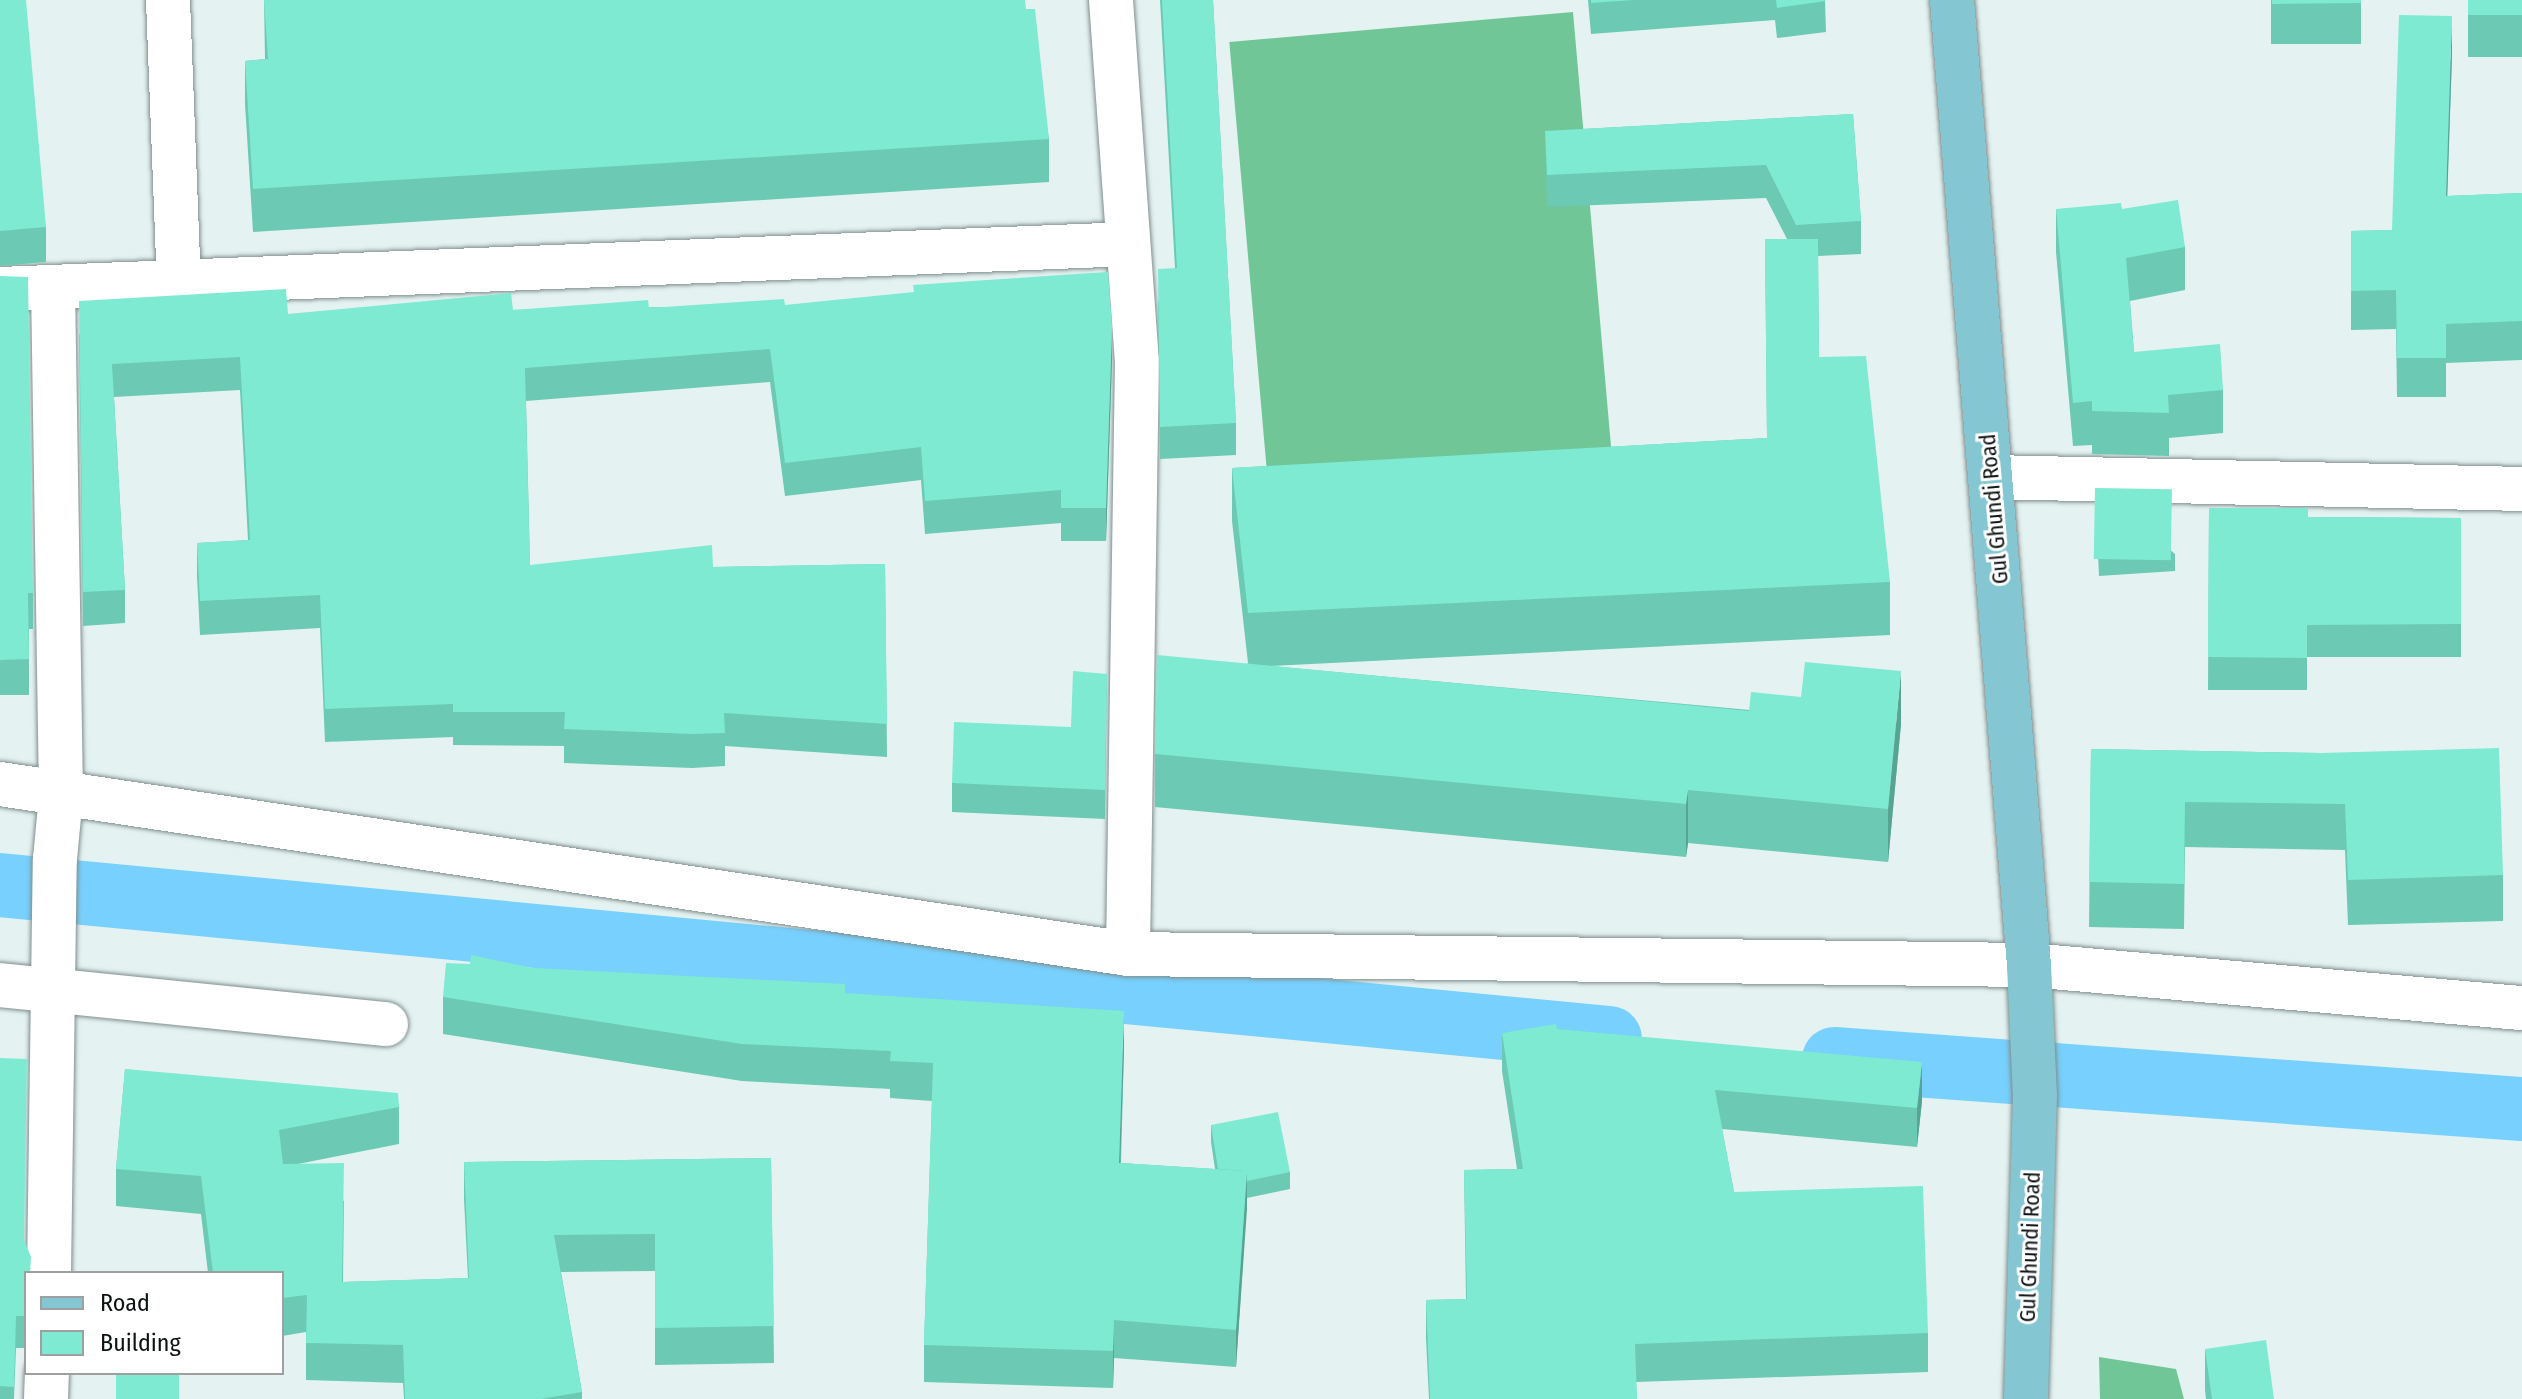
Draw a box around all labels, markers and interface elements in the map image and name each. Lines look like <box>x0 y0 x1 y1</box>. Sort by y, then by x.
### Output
street label: Gul Ghundi Road <box>1974 433 2014 585</box>
street label: Gul Ghundi Road <box>2014 1171 2046 1323</box>
legend <box>24 1271 284 1375</box>
text: Road <box>100 1289 150 1317</box>
text: Building <box>100 1329 181 1357</box>

